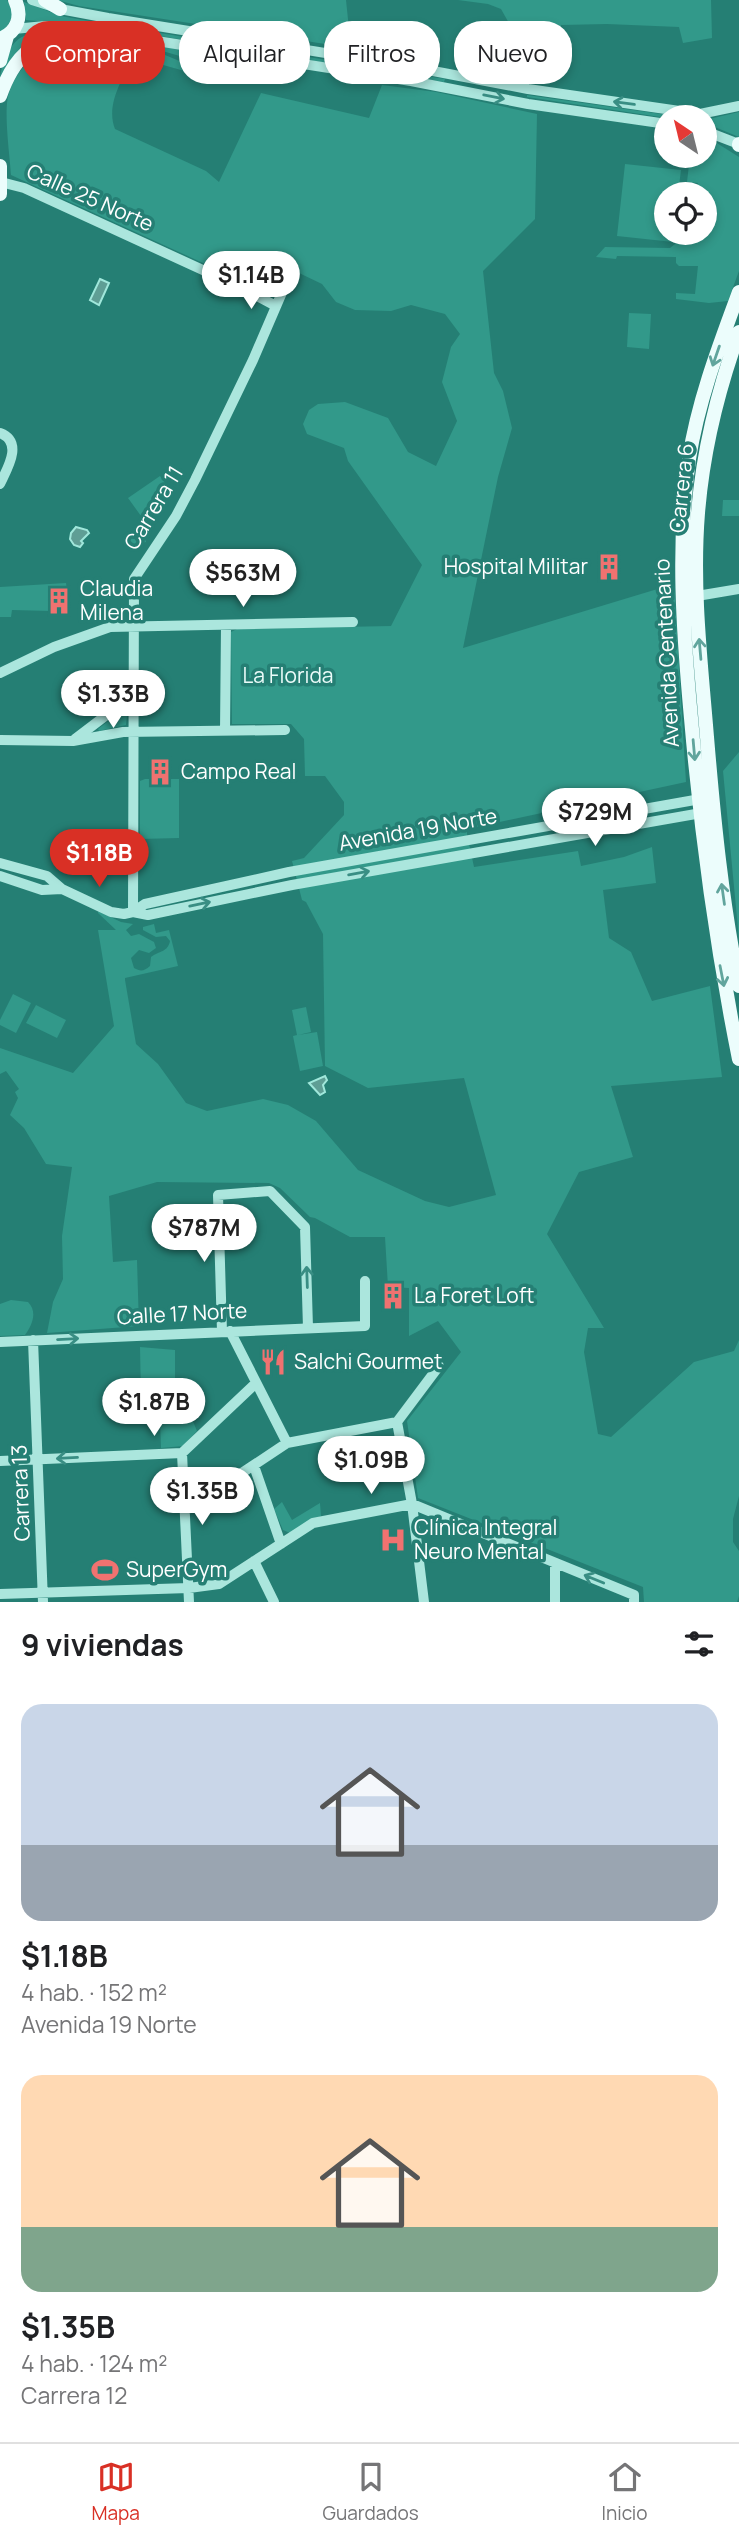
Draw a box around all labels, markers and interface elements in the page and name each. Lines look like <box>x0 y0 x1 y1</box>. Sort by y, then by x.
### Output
chip: Comprar <box>21 21 165 84</box>
chip: Alquilar <box>179 21 310 84</box>
chip: Filtros <box>324 21 440 84</box>
chip: Nuevo <box>454 21 572 84</box>
one-way arrow <box>482 91 504 105</box>
one-way arrow <box>613 96 635 109</box>
north arrow <box>654 105 718 168</box>
map controls <box>654 105 717 245</box>
street label: Calle 25 Norte <box>23 157 158 238</box>
button: locate <box>654 182 717 245</box>
pin: $1.14B <box>194 252 308 311</box>
text: $1.14B <box>218 258 284 290</box>
one-way arrow <box>709 344 721 366</box>
street label: Carrera 6 <box>662 442 700 534</box>
street label: Carrera 11 <box>117 460 189 555</box>
pin: $563M <box>194 550 292 609</box>
place label: Hospital Militar <box>444 552 588 580</box>
building icon: Hospital Militar <box>594 552 624 582</box>
text: $563M <box>205 556 281 588</box>
street label: Avenida Centenario <box>647 558 685 748</box>
place label: Claudia Milena <box>80 574 153 626</box>
building icon: Claudia Milena <box>44 586 74 616</box>
one-way arrow <box>693 638 706 661</box>
park label: La Florida <box>242 661 334 689</box>
pin: $1.33B <box>56 670 170 730</box>
text: $1.33B <box>77 677 149 709</box>
one-way arrow <box>687 739 700 761</box>
building icon: Campo Real <box>145 757 175 787</box>
place label: Campo Real <box>181 757 296 785</box>
pin: $729M <box>546 788 644 848</box>
text: $729M <box>558 795 632 827</box>
street label: Avenida 19 Norte <box>336 801 499 857</box>
pin: $1.18B <box>42 830 156 889</box>
text: $1.18B <box>66 836 132 868</box>
one-way arrow <box>347 866 370 879</box>
one-way arrow <box>716 883 729 906</box>
one-way arrow <box>188 897 211 911</box>
one-way arrow <box>716 964 730 987</box>
pin: $787M <box>155 1204 253 1264</box>
text: $787M <box>168 1211 240 1243</box>
one-way arrow <box>300 1266 313 1289</box>
building icon: La Foret Loft <box>378 1281 408 1311</box>
place label: La Foret Loft <box>414 1281 535 1309</box>
street label: Calle 17 Norte <box>116 1296 248 1330</box>
one-way arrow <box>56 1332 79 1345</box>
restaurant icon: Salchi Gourmet <box>258 1347 288 1377</box>
place label: Salchi Gourmet <box>294 1347 442 1375</box>
pin: $1.87B <box>97 1378 211 1438</box>
text: $1.87B <box>118 1385 190 1417</box>
pin: $1.09B <box>314 1436 428 1496</box>
text: $1.09B <box>334 1443 408 1475</box>
street label: Carrera 13 <box>4 1444 36 1542</box>
one-way arrow <box>56 1451 79 1464</box>
pin: $1.35B <box>145 1468 259 1527</box>
text: $1.35B <box>166 1474 238 1506</box>
place label: Clínica Integral Neuro Mental <box>414 1513 557 1565</box>
hospital icon: Clínica Integral Neuro Mental <box>378 1525 408 1555</box>
sports icon: SuperGym <box>90 1555 120 1585</box>
place label: SuperGym <box>126 1555 227 1583</box>
one-way arrow <box>584 1572 606 1585</box>
text: 9 viviendas <box>21 1624 184 1665</box>
icon: filters <box>680 1625 718 1663</box>
icon: home <box>307 1749 433 1875</box>
text: $1.18B <box>21 1935 108 1976</box>
text: 4 hab. · 152 m² <box>21 1976 167 2008</box>
text: Avenida 19 Norte <box>21 2008 197 2040</box>
icon: home <box>307 2120 433 2246</box>
text: $1.35B <box>21 2306 115 2347</box>
text: 4 hab. · 124 m² <box>21 2347 167 2379</box>
text: Carrera 12 <box>21 2379 127 2411</box>
tab: Mapa <box>91 2458 140 2526</box>
tab: Guardados <box>323 2458 419 2526</box>
tab: Inicio <box>601 2458 648 2526</box>

